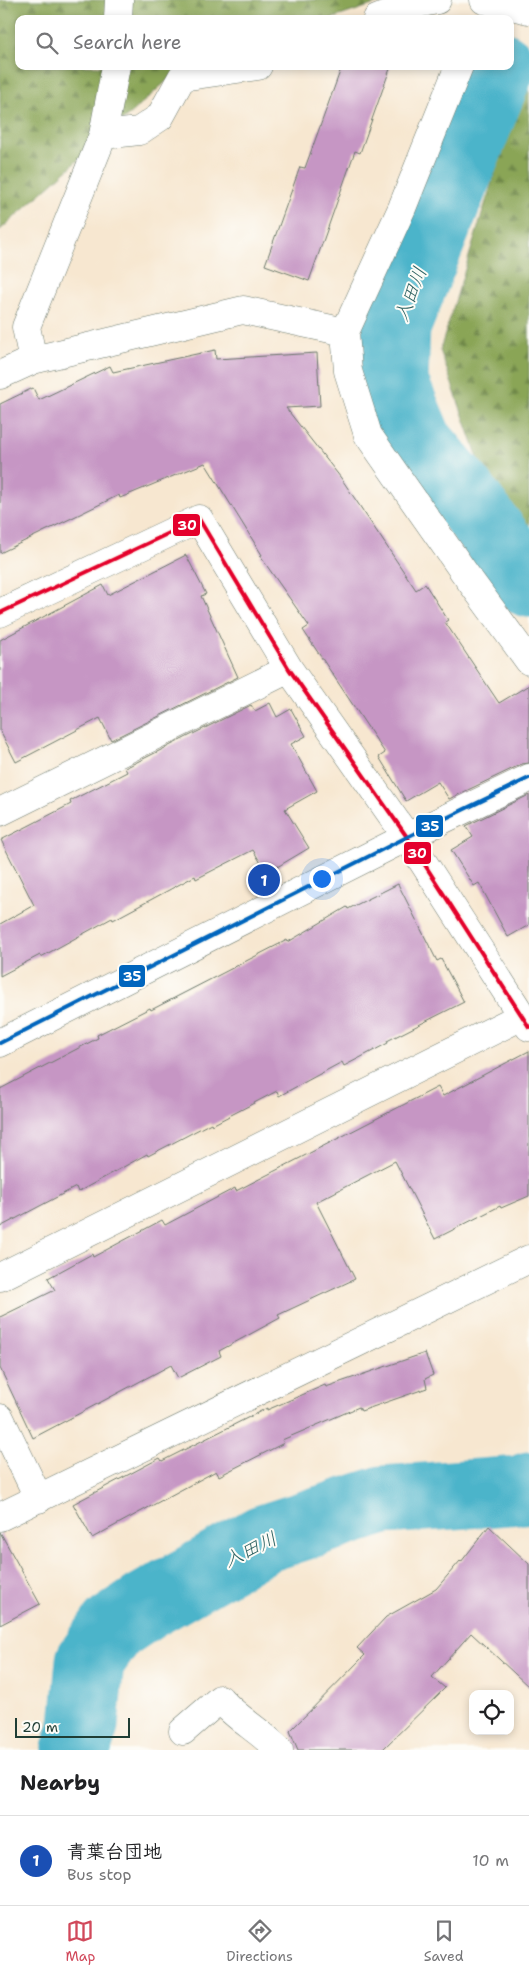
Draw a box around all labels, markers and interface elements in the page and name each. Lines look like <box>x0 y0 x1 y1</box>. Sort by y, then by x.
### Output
search box <box>15 15 514 70</box>
icon: search <box>33 29 61 57</box>
text: Search here <box>73 30 182 55</box>
water label: 入田川 <box>389 263 432 325</box>
line badge: 30 <box>172 513 201 537</box>
text: 30 <box>177 516 197 534</box>
line badge: 35 <box>415 814 444 838</box>
text: 35 <box>421 817 439 835</box>
line badge: 30 <box>403 841 432 865</box>
text: 30 <box>407 844 427 862</box>
pin: 1 <box>248 861 280 899</box>
your location <box>309 866 335 892</box>
line badge: 35 <box>118 964 146 988</box>
text: 35 <box>123 967 141 985</box>
water label: 入田川 <box>219 1526 281 1573</box>
map controls <box>469 1690 514 1735</box>
button: locate <box>469 1690 514 1735</box>
scale bar <box>15 1715 130 1738</box>
text: 20 m <box>22 1718 58 1736</box>
text: Nearby <box>20 1769 100 1797</box>
text: 青葉台団地 <box>67 1839 162 1864</box>
text: 1 <box>32 1850 40 1871</box>
text: 10 m <box>472 1850 509 1871</box>
text: Bus stop <box>67 1864 132 1885</box>
tab: Map <box>65 1917 95 1965</box>
tab: Directions <box>226 1917 293 1965</box>
tab: Saved <box>424 1917 464 1965</box>

